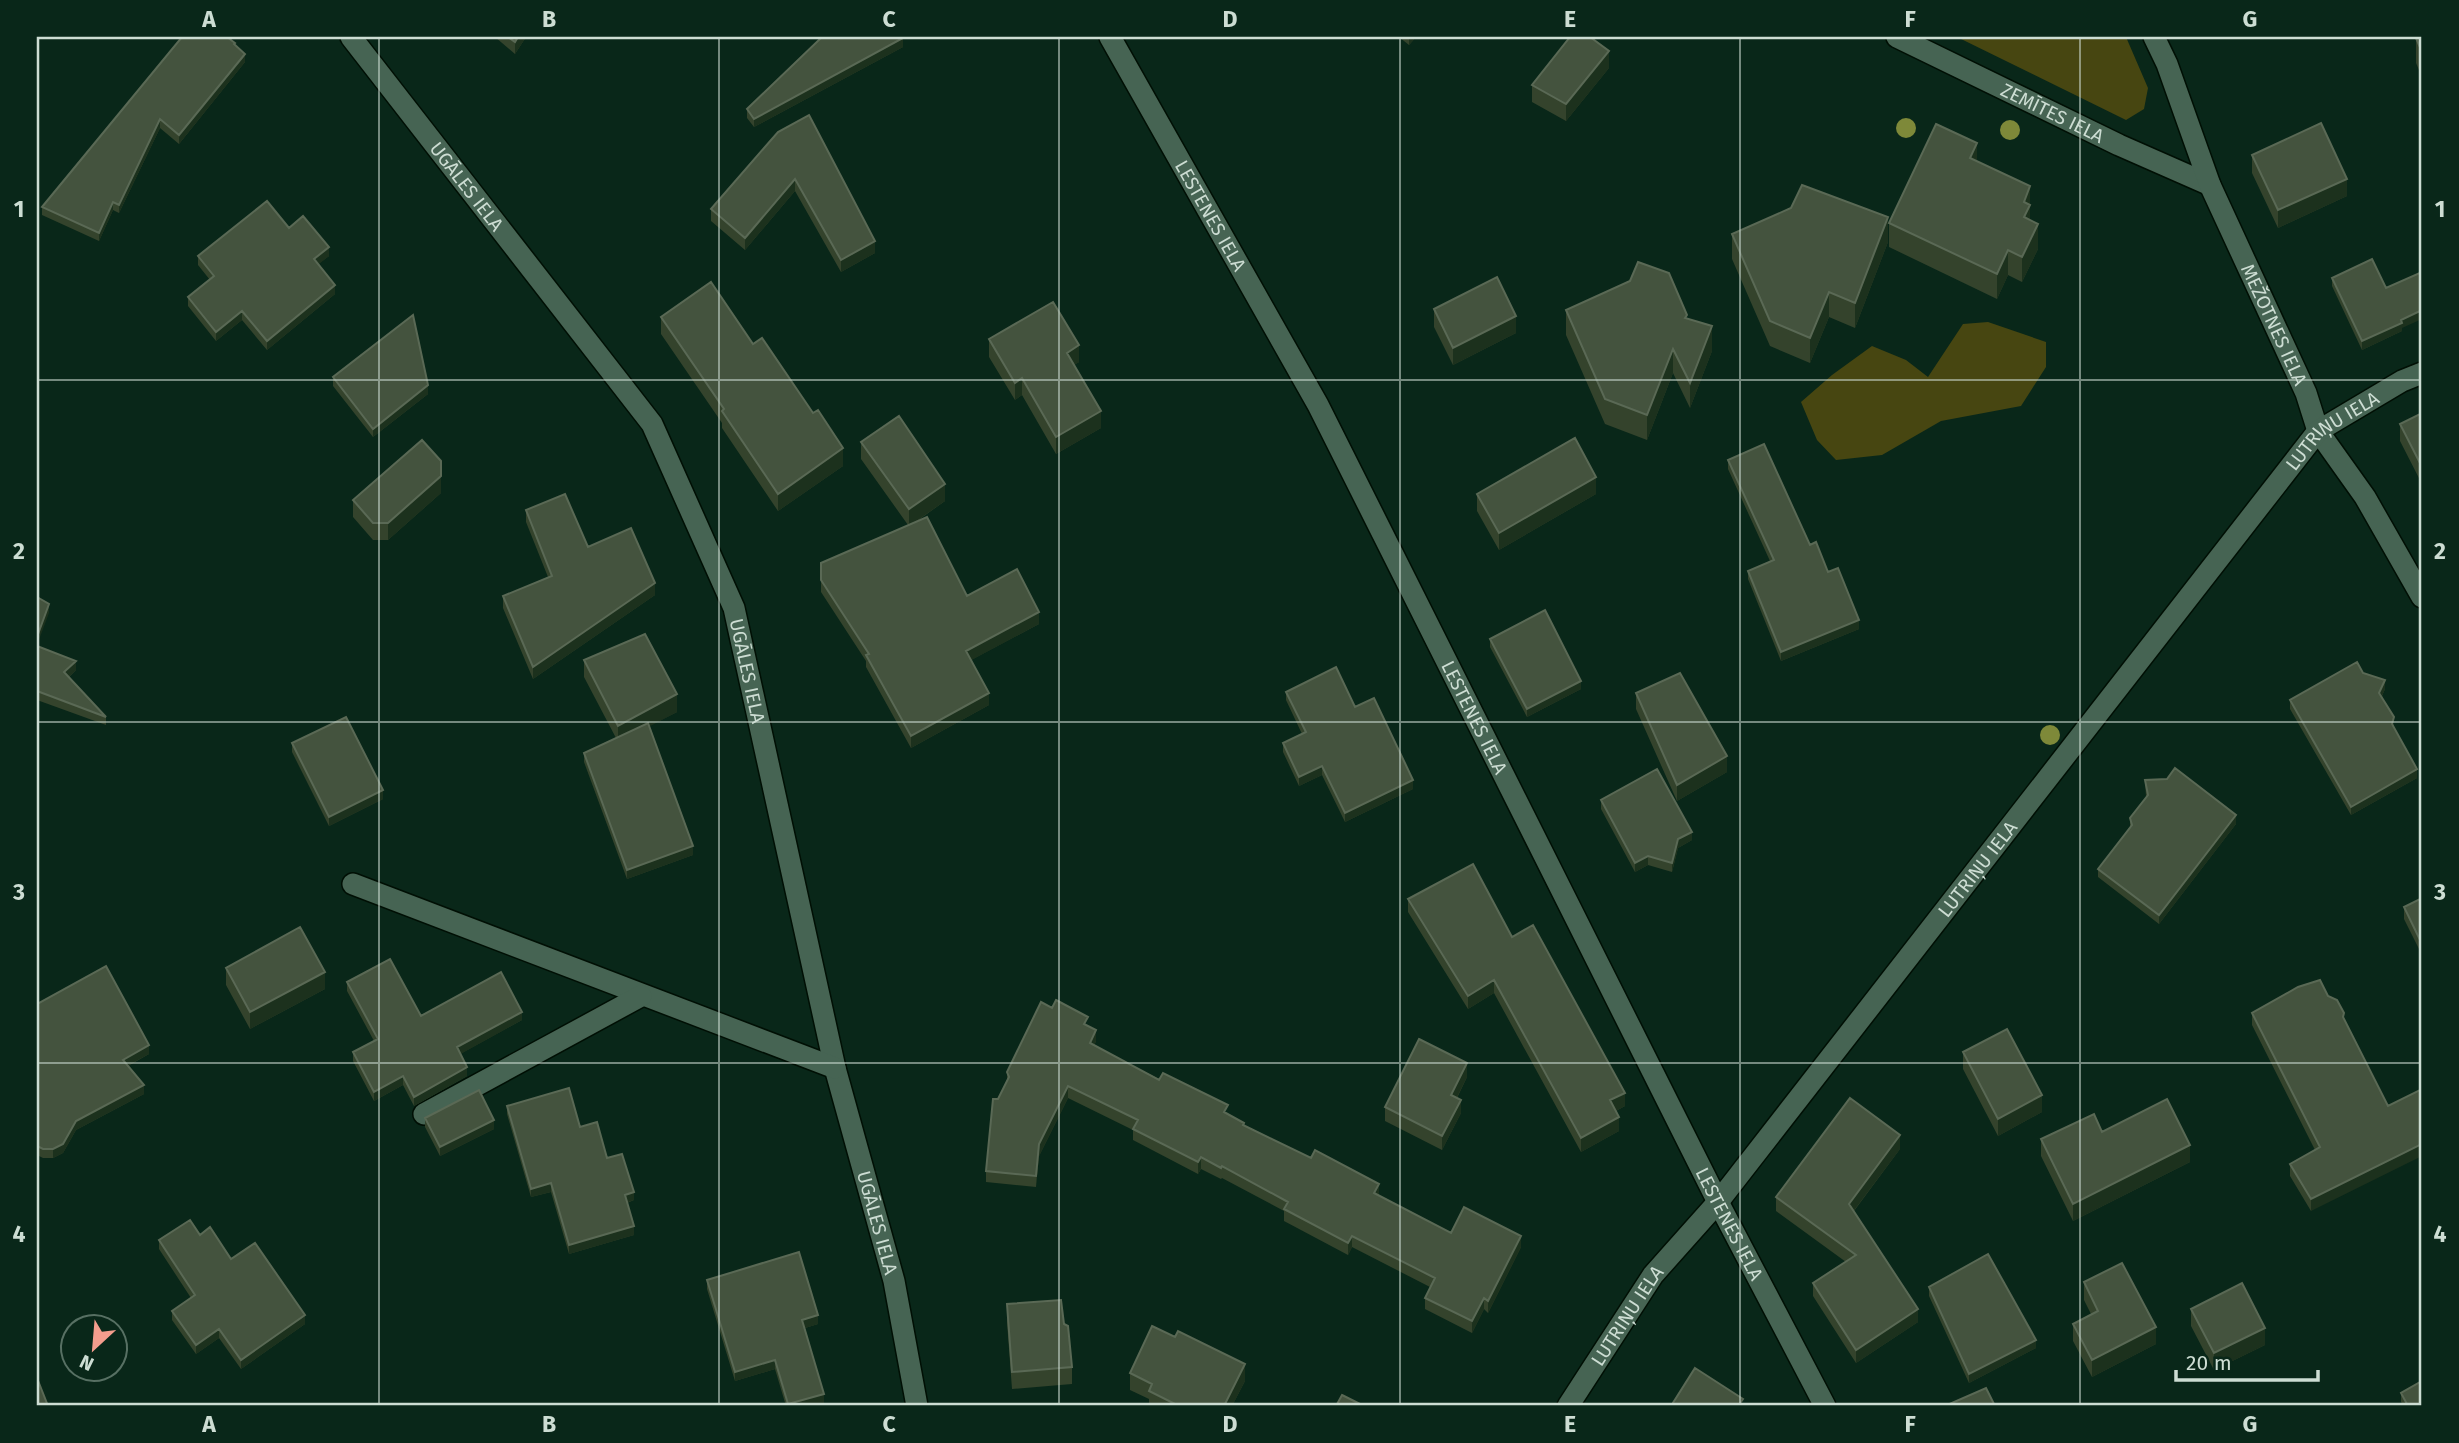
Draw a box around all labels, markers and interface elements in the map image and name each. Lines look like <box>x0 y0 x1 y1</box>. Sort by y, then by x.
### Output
text: A <box>201 5 216 33</box>
text: B <box>542 5 556 33</box>
text: C <box>882 5 896 33</box>
text: D <box>1223 5 1238 33</box>
text: E <box>1564 5 1576 33</box>
text: F <box>1904 5 1916 33</box>
text: G <box>2243 5 2257 33</box>
street label: ZEMĪTES IELA <box>1997 78 2108 148</box>
street label: UGĀLES IELA <box>425 137 508 236</box>
street label: LESTENES IELA <box>1170 156 1251 275</box>
text: 1 <box>14 195 24 223</box>
text: 1 <box>2435 195 2445 223</box>
street label: MEŽOTNES IELA <box>2236 260 2312 389</box>
street label: LUTRIŅU IELA <box>2281 386 2383 475</box>
text: 2 <box>13 537 25 565</box>
text: 2 <box>2434 537 2446 565</box>
street label: UGĀLES IELA <box>725 616 770 725</box>
street label: LESTENES IELA <box>1436 657 1512 778</box>
street label: LUTRIŅU IELA <box>1933 817 2022 922</box>
text: 3 <box>12 878 25 906</box>
text: 3 <box>2433 878 2446 906</box>
street label: LESTENES IELA <box>1690 1164 1768 1284</box>
street label: UGĀLES IELA <box>852 1168 903 1277</box>
text: 4 <box>13 1220 26 1248</box>
text: 4 <box>2434 1220 2447 1248</box>
street label: LUTRIŅU IELA <box>1586 1261 1668 1370</box>
north arrow <box>60 1314 130 1384</box>
scale bar <box>2176 1338 2317 1382</box>
text: N <box>76 1350 97 1376</box>
text: 20 m <box>2186 1350 2232 1376</box>
text: A <box>201 1410 216 1438</box>
text: B <box>542 1410 556 1438</box>
text: C <box>882 1410 896 1438</box>
text: D <box>1223 1410 1238 1438</box>
text: E <box>1564 1410 1576 1438</box>
text: F <box>1904 1410 1916 1438</box>
text: G <box>2243 1410 2257 1438</box>

